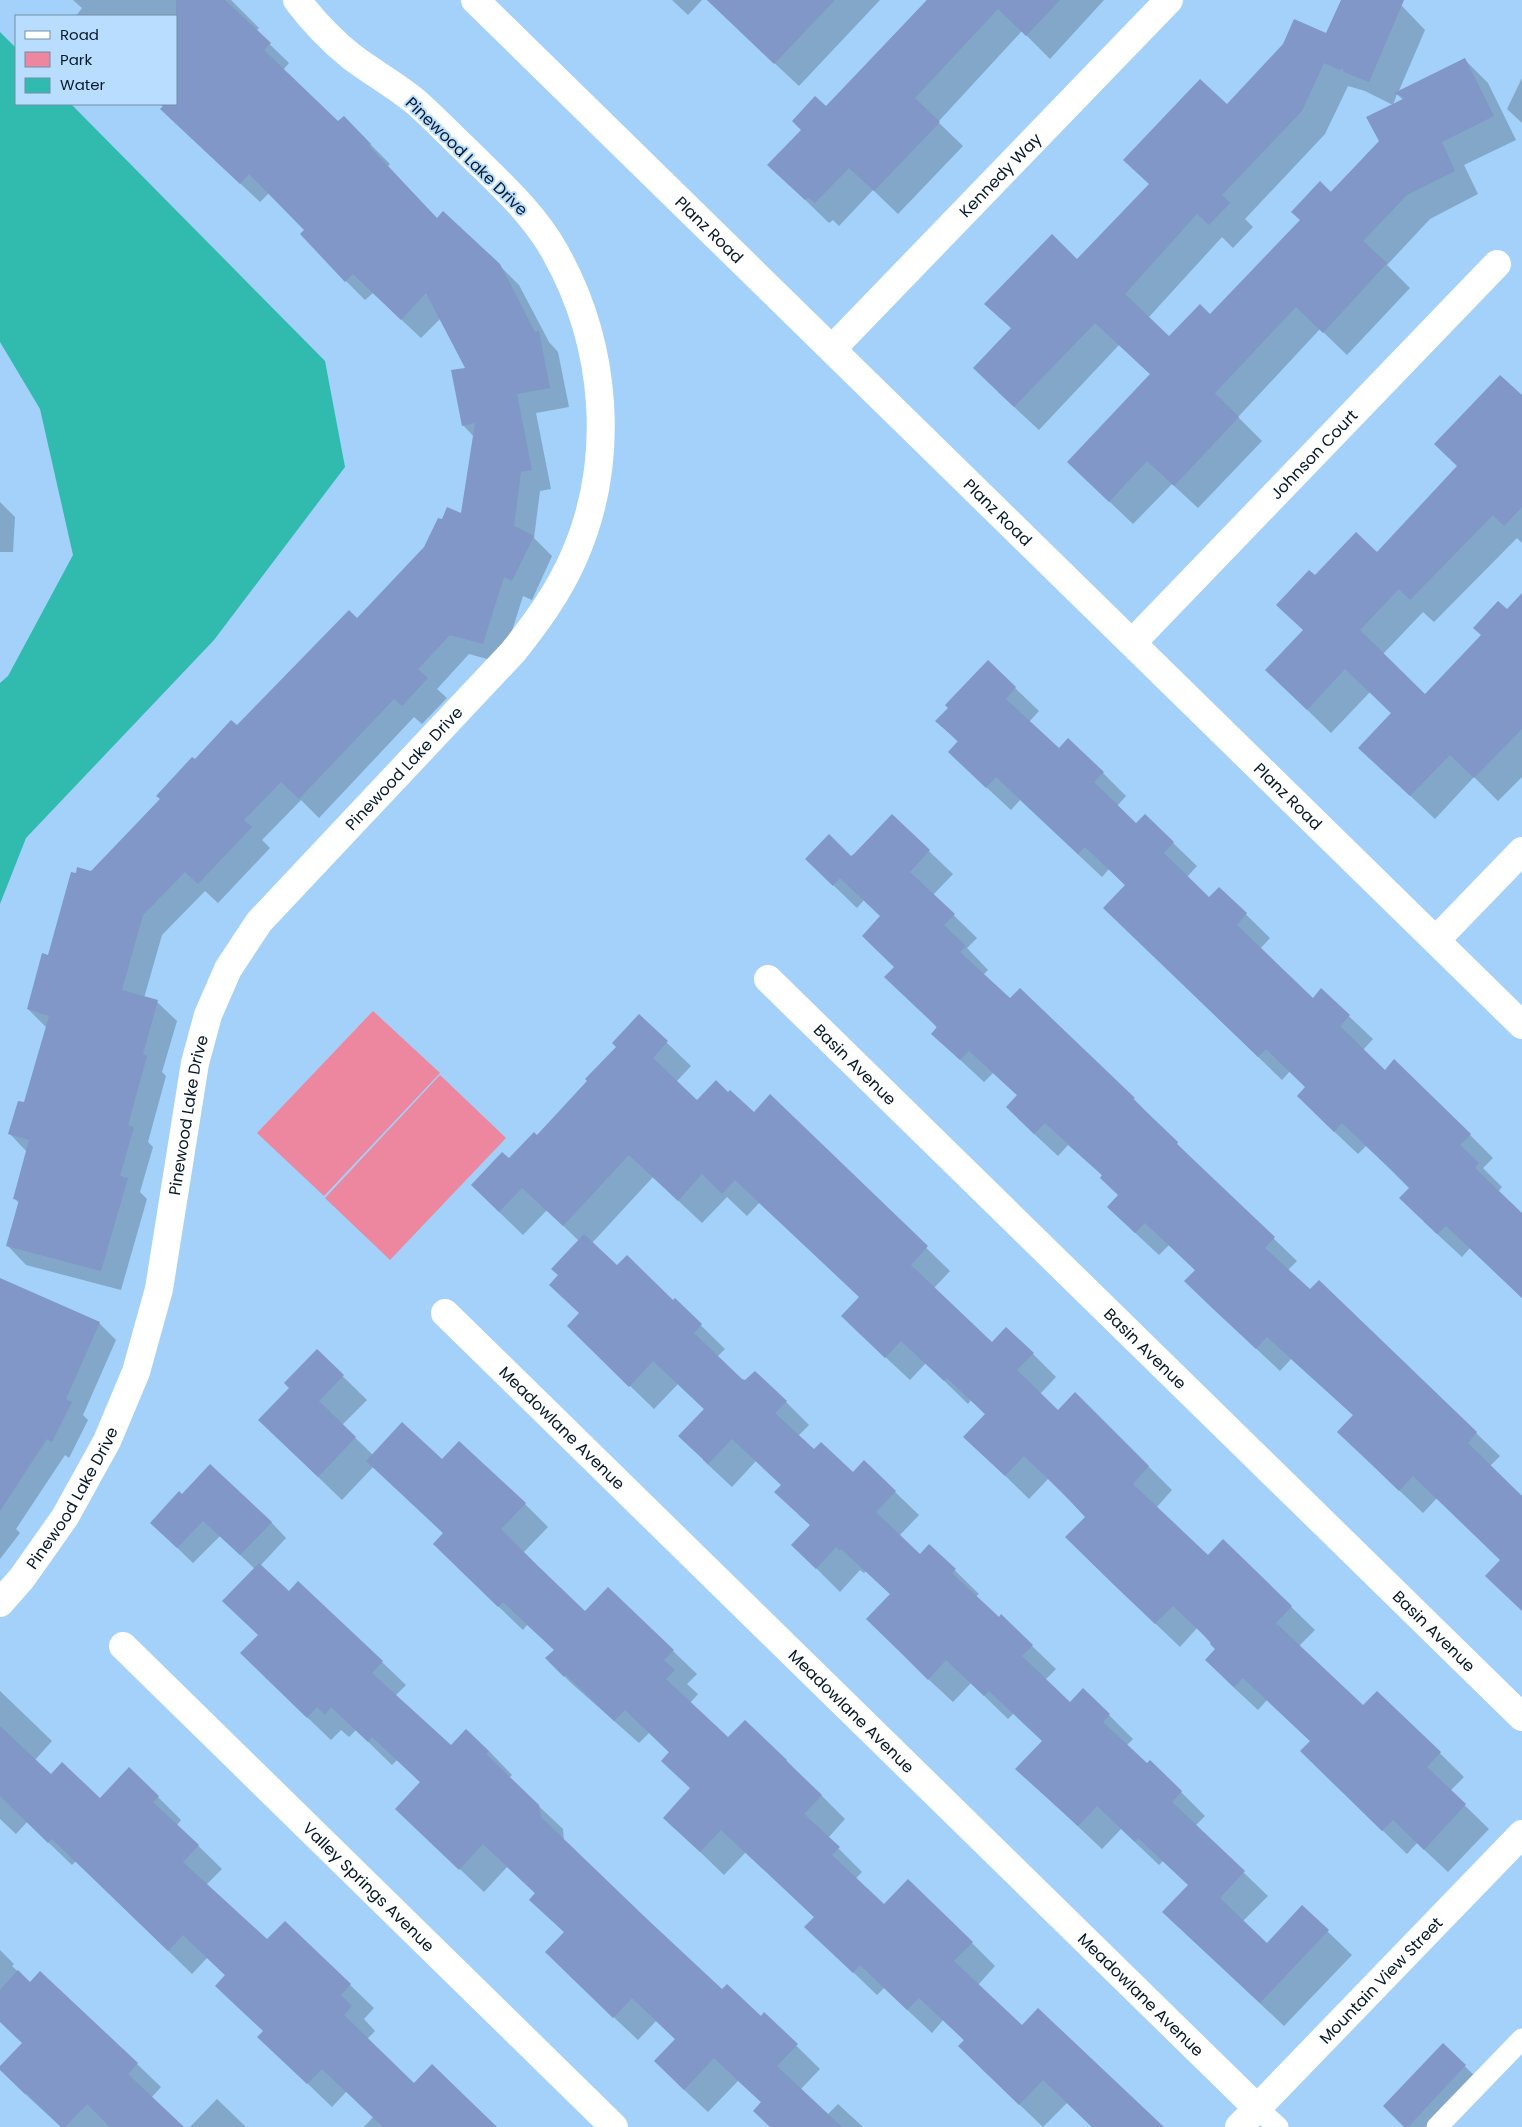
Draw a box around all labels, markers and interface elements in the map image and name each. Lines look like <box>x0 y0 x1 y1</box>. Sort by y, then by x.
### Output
legend <box>15 15 178 105</box>
text: Road <box>60 24 99 45</box>
text: Park <box>60 49 92 70</box>
text: Water <box>60 74 106 95</box>
street label: Pinewood Lake Drive <box>400 92 533 221</box>
street label: Kennedy Way <box>954 128 1047 223</box>
street label: Planz Road <box>670 191 748 269</box>
street label: Johnson Court <box>1265 404 1363 505</box>
street label: Planz Road <box>958 474 1037 551</box>
street label: Pinewood Lake Drive <box>340 701 468 836</box>
street label: Planz Road <box>1249 758 1327 835</box>
street label: Basin Avenue <box>808 1019 901 1111</box>
street label: Pinewood Lake Drive <box>163 1032 214 1197</box>
street label: Basin Avenue <box>1098 1303 1192 1395</box>
street label: Meadowlane Avenue <box>494 1361 630 1495</box>
street label: Pinewood Lake Drive <box>21 1423 124 1574</box>
street label: Basin Avenue <box>1387 1585 1480 1677</box>
street label: Meadowlane Avenue <box>783 1644 919 1778</box>
street label: Valley Springs Avenue <box>297 1817 440 1957</box>
street label: Mountain View Street <box>1314 1912 1448 2049</box>
street label: Meadowlane Avenue <box>1073 1928 1209 2062</box>

